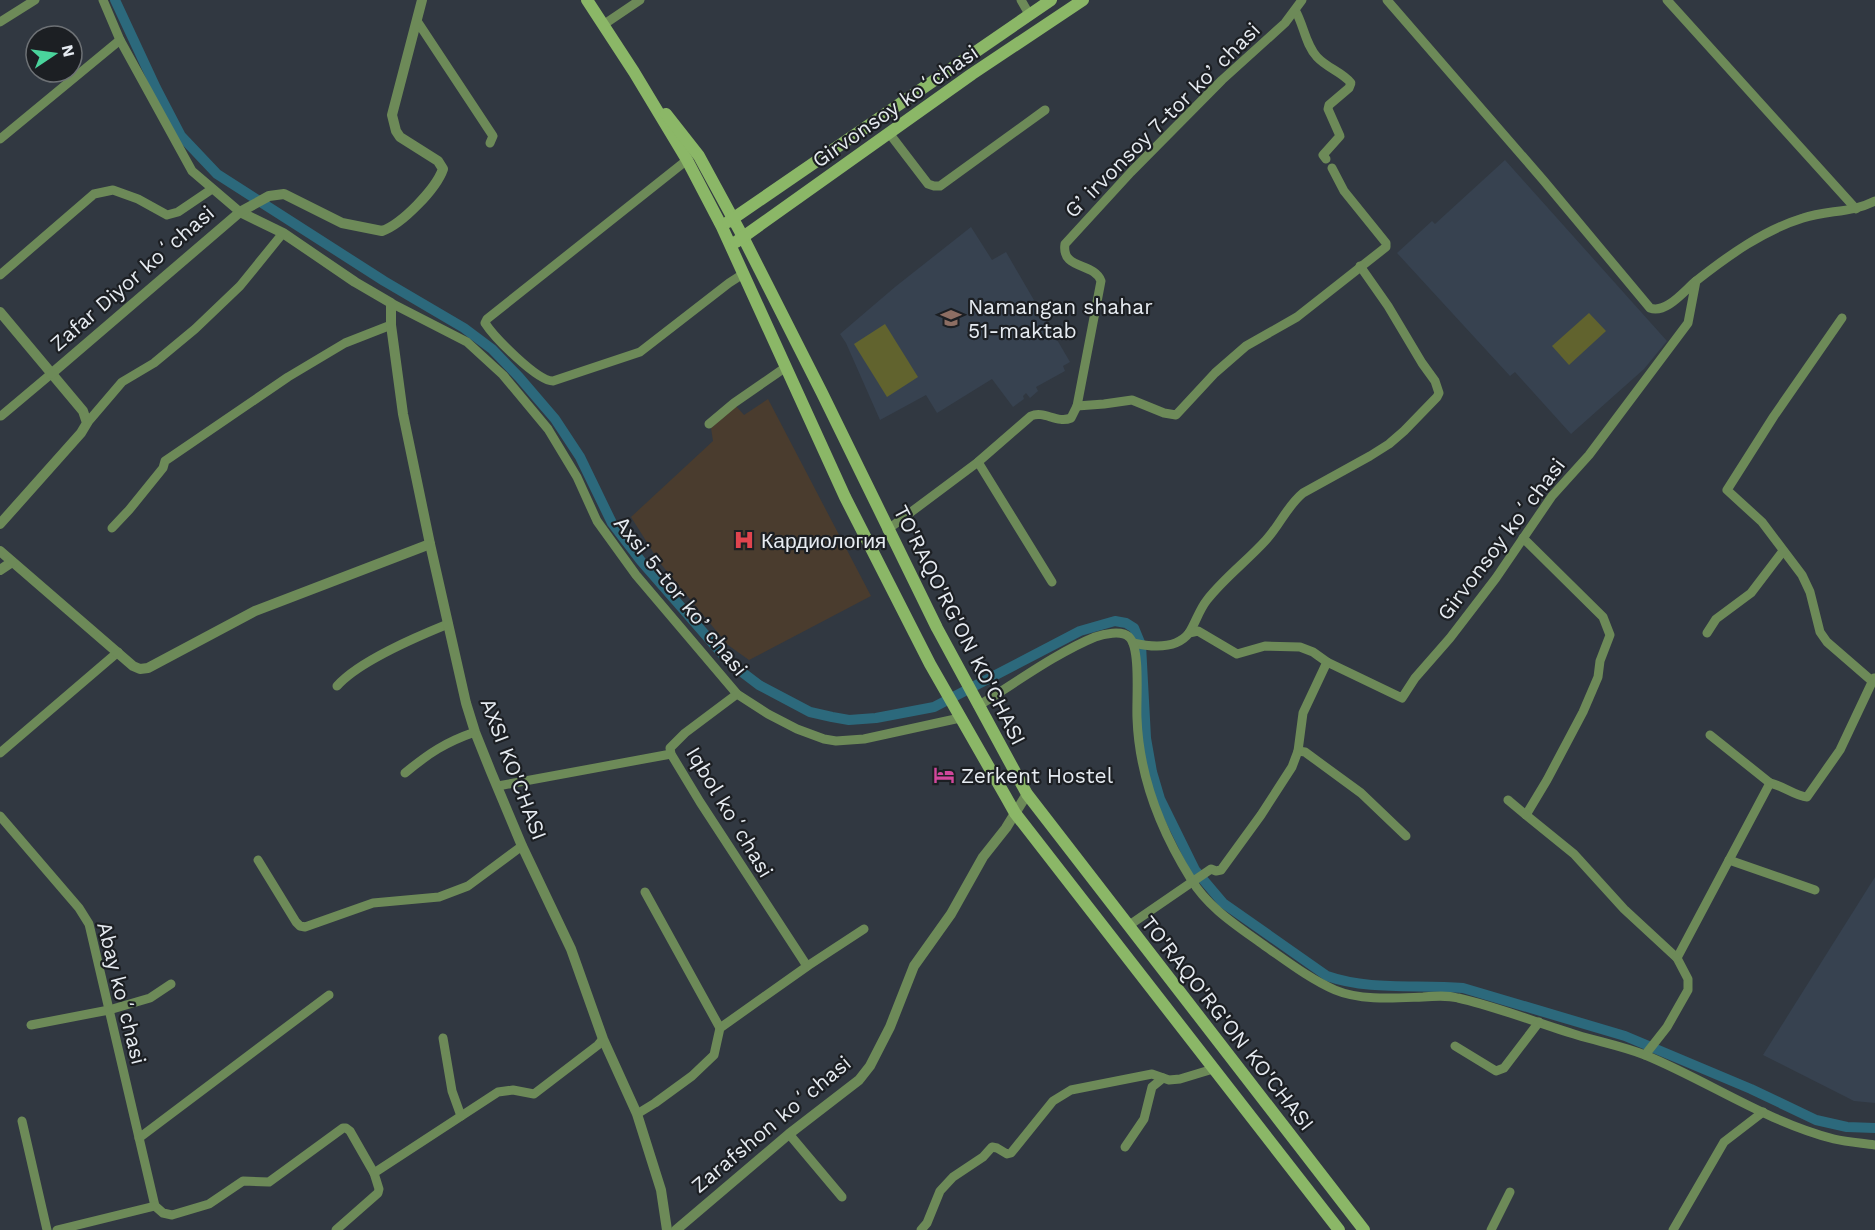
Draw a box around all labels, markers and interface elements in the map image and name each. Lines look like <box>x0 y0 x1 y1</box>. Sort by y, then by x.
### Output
street label: Gʼirvonsoy 7-tor koʼchasi <box>1059 17 1265 223</box>
north arrow <box>24 24 84 84</box>
street label: Girvonsoy koʻchasi <box>807 39 983 173</box>
text: N <box>58 43 79 59</box>
street label: Zafar Diyor koʻchasi <box>45 200 219 356</box>
place label: Namangan shahar 51-maktab <box>968 294 1153 343</box>
school or university icon: Namangan shahar 51-maktab <box>939 306 963 330</box>
street label: Girvonsoy koʻchasi <box>1432 453 1570 625</box>
street label: TO'RAQO'RG'ON KO'CHASI <box>889 501 1031 749</box>
street label: Аxsi 5-tor koʼchasi <box>609 511 753 681</box>
hospital icon: Кардиология <box>732 528 756 552</box>
place label: Кардиология <box>761 528 886 553</box>
street label: AXSI KO'CHASI <box>476 695 552 843</box>
street label: Iqbol koʻchasi <box>681 742 779 882</box>
hotel icon: Zerkent Hostel <box>932 763 956 787</box>
place label: Zerkent Hostel <box>961 763 1114 788</box>
street label: TO'RAQO'RG'ON KO'CHASI <box>1136 911 1320 1135</box>
street label: Abay koʻchasi <box>92 919 152 1067</box>
street label: Zarafshon koʻchasi <box>686 1050 856 1198</box>

